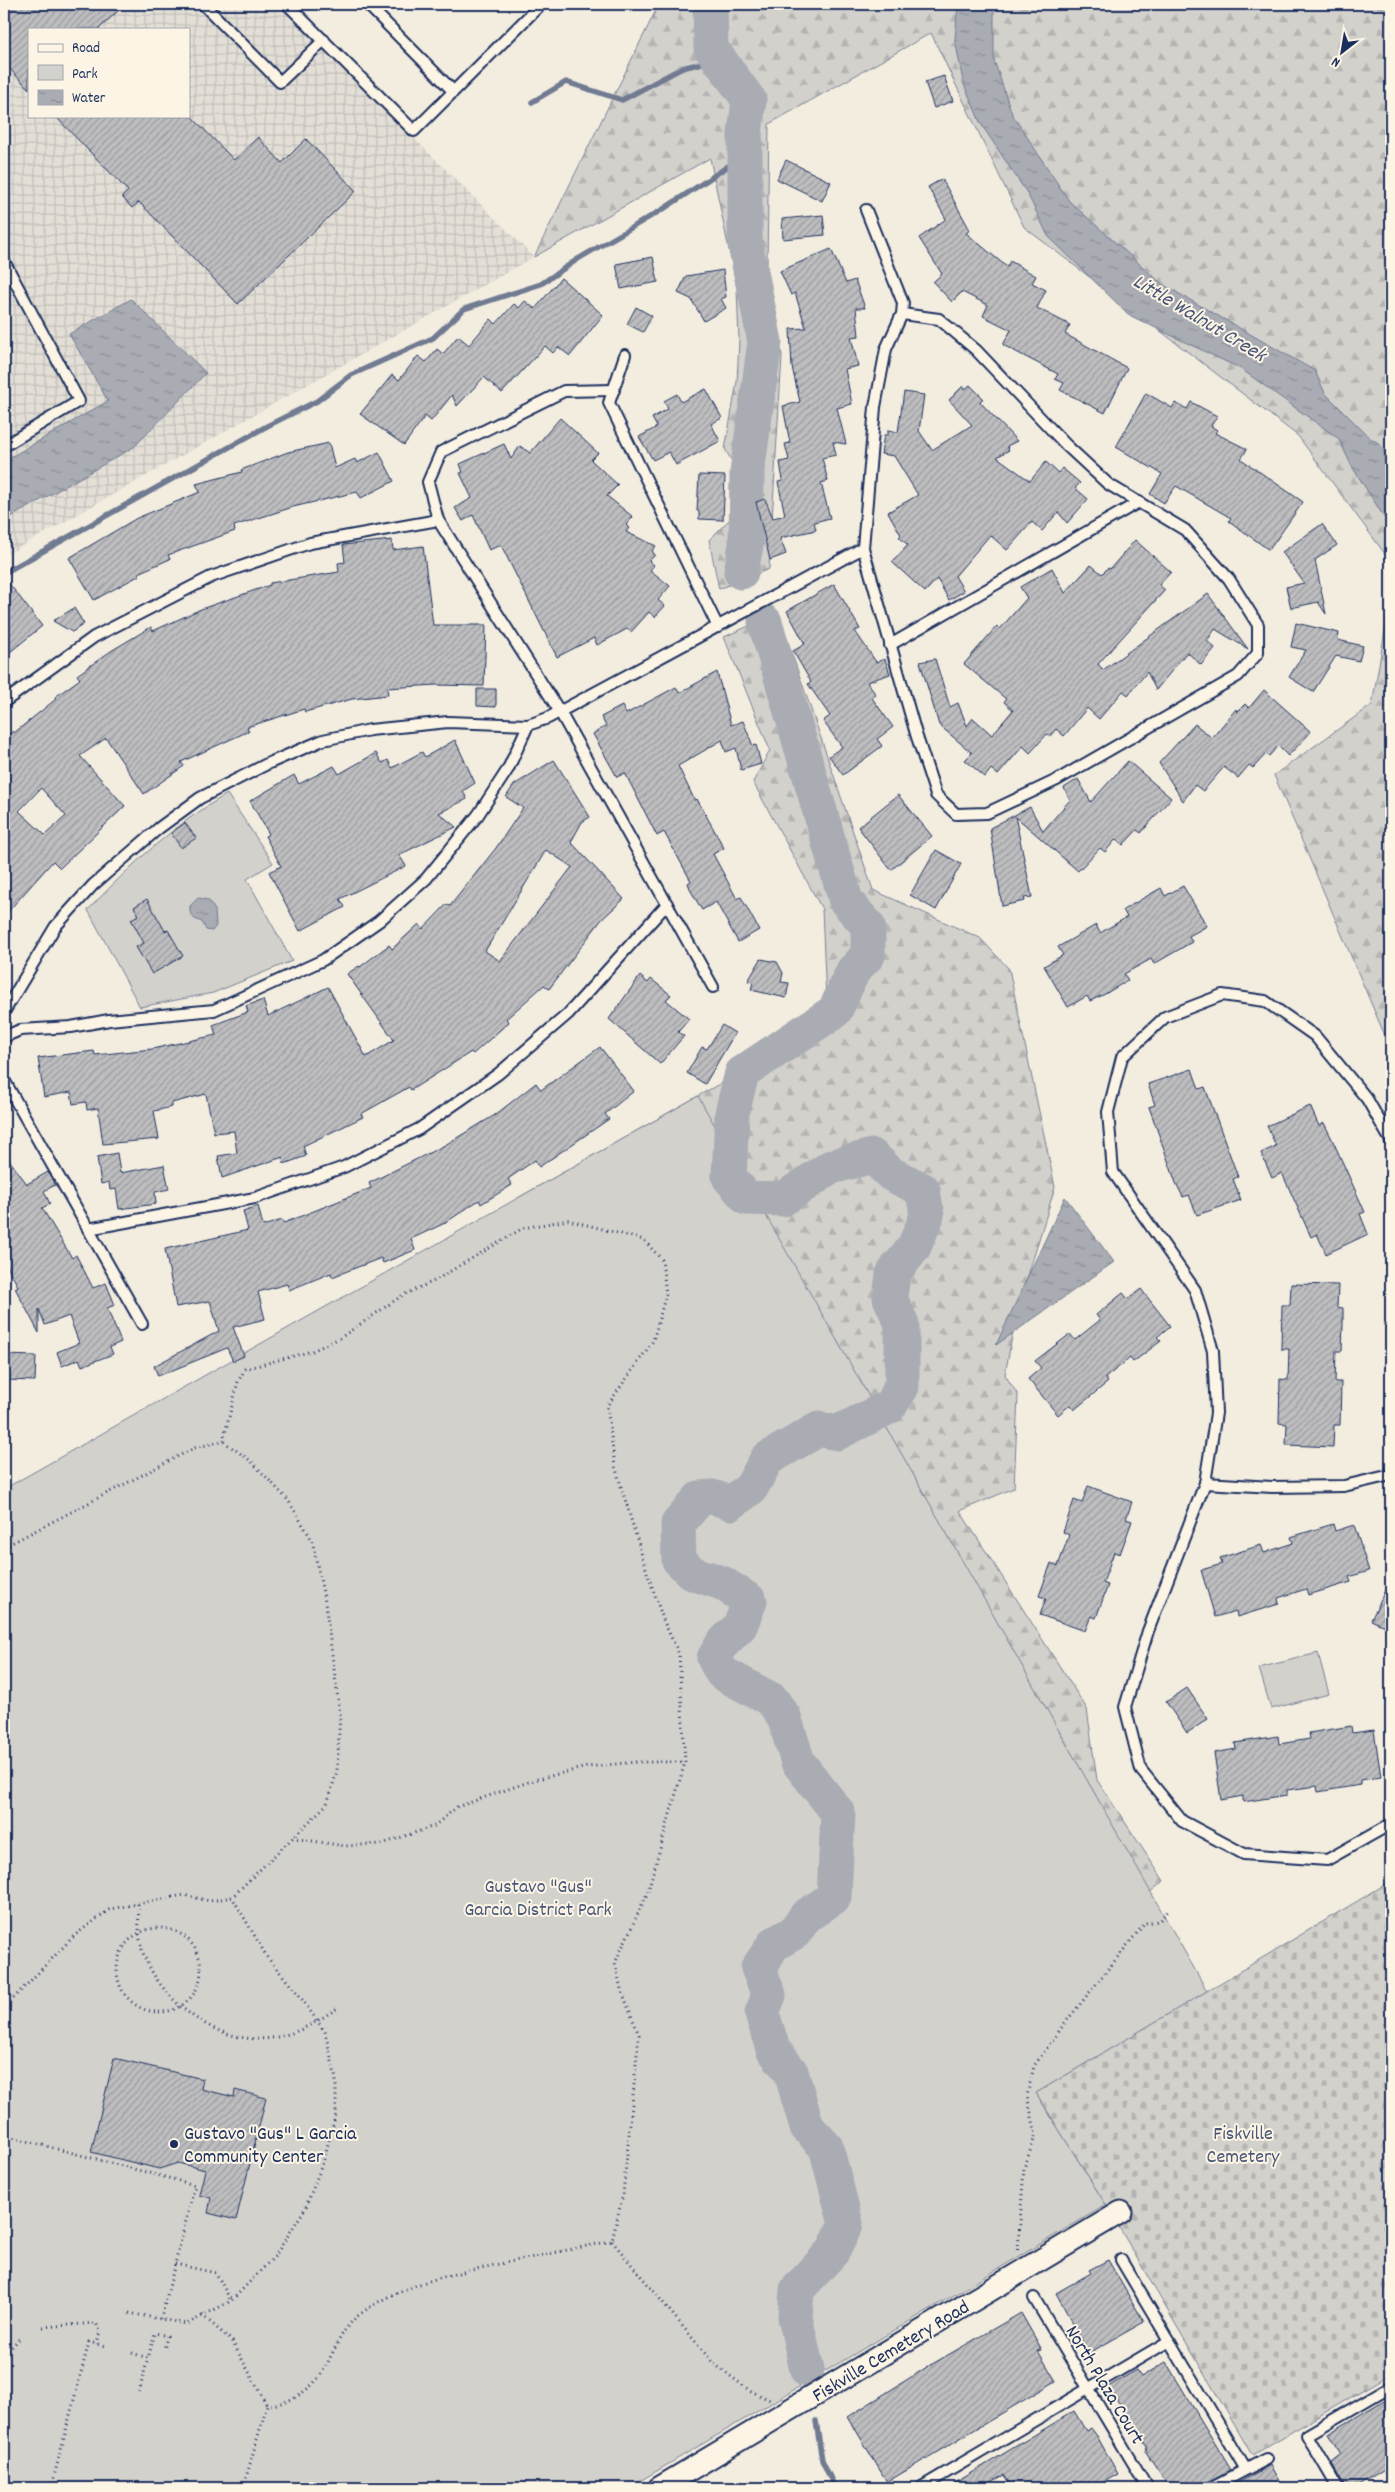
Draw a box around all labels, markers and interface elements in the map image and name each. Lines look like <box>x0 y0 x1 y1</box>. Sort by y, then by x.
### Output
legend <box>28 28 190 118</box>
north arrow <box>1318 28 1368 78</box>
text: Road <box>72 38 100 60</box>
text: N <box>1328 51 1344 72</box>
text: Park <box>72 64 98 86</box>
text: Water <box>72 88 106 110</box>
water label: Little Walnut Creek <box>1126 268 1273 372</box>
park label: Gustavo "Gus" Garcia District Park <box>464 1874 612 1925</box>
place label: Gustavo "Gus" L Garcia Community Center <box>184 2121 357 2172</box>
park label: Fiskville Cemetery <box>1207 2121 1280 2172</box>
marker: Gustavo "Gus" L Garcia Community Center <box>168 2138 180 2150</box>
street label: Fiskville Cemetery Road <box>808 2294 975 2411</box>
street label: North Plaza Court <box>1057 2321 1150 2450</box>

